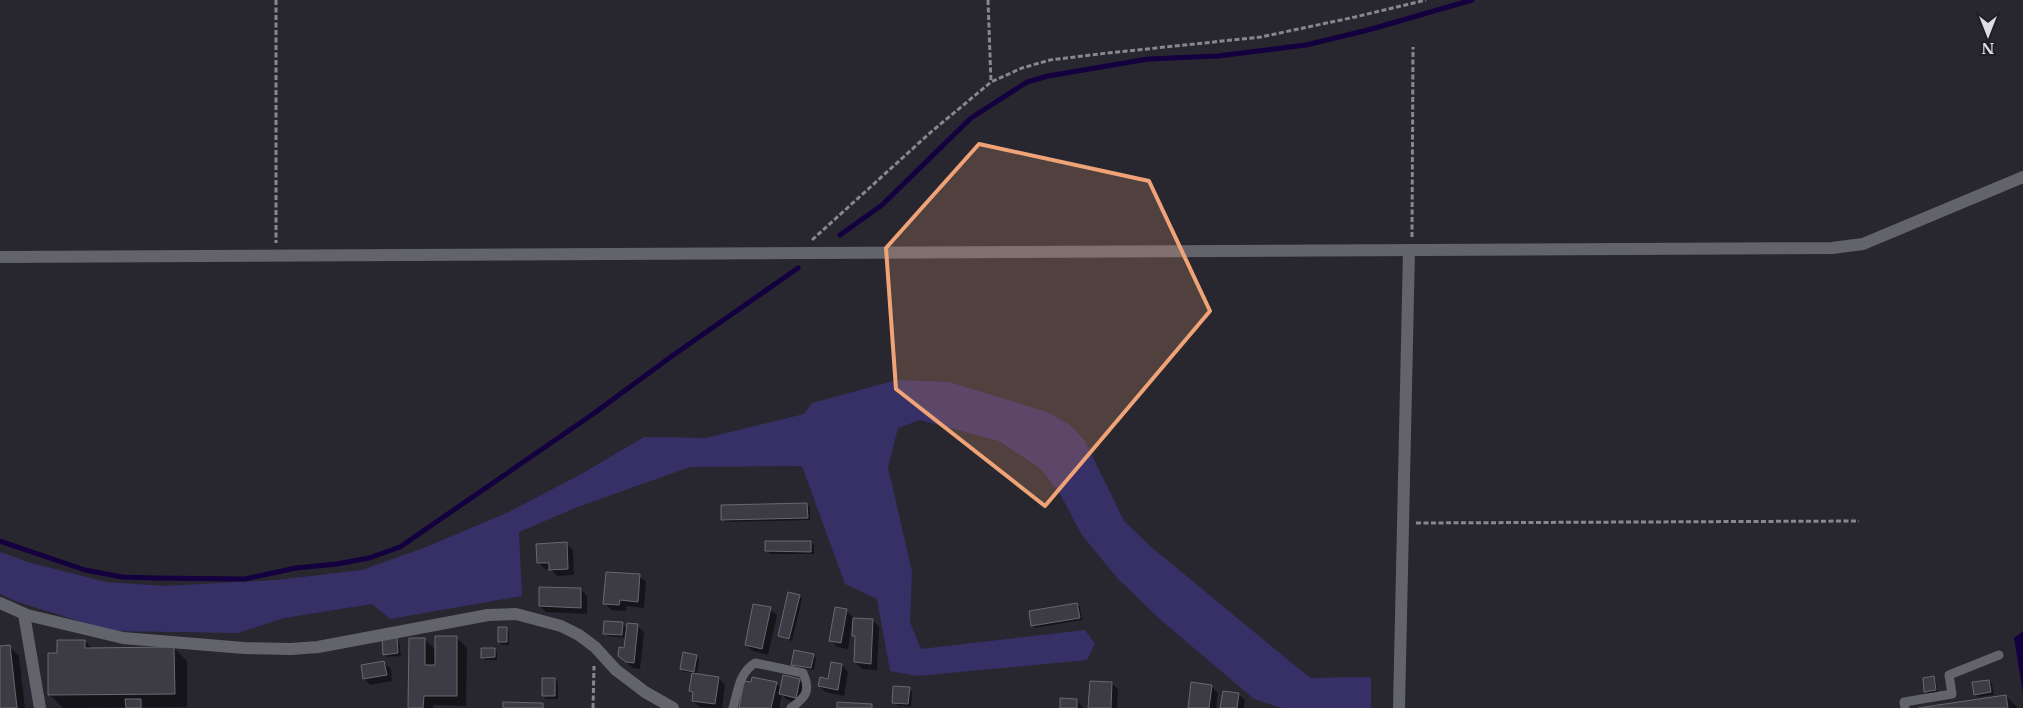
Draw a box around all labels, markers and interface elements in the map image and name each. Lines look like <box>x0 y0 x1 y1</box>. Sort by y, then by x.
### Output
north arrow <box>1963 10 2013 60</box>
text: N <box>1981 39 1995 57</box>

